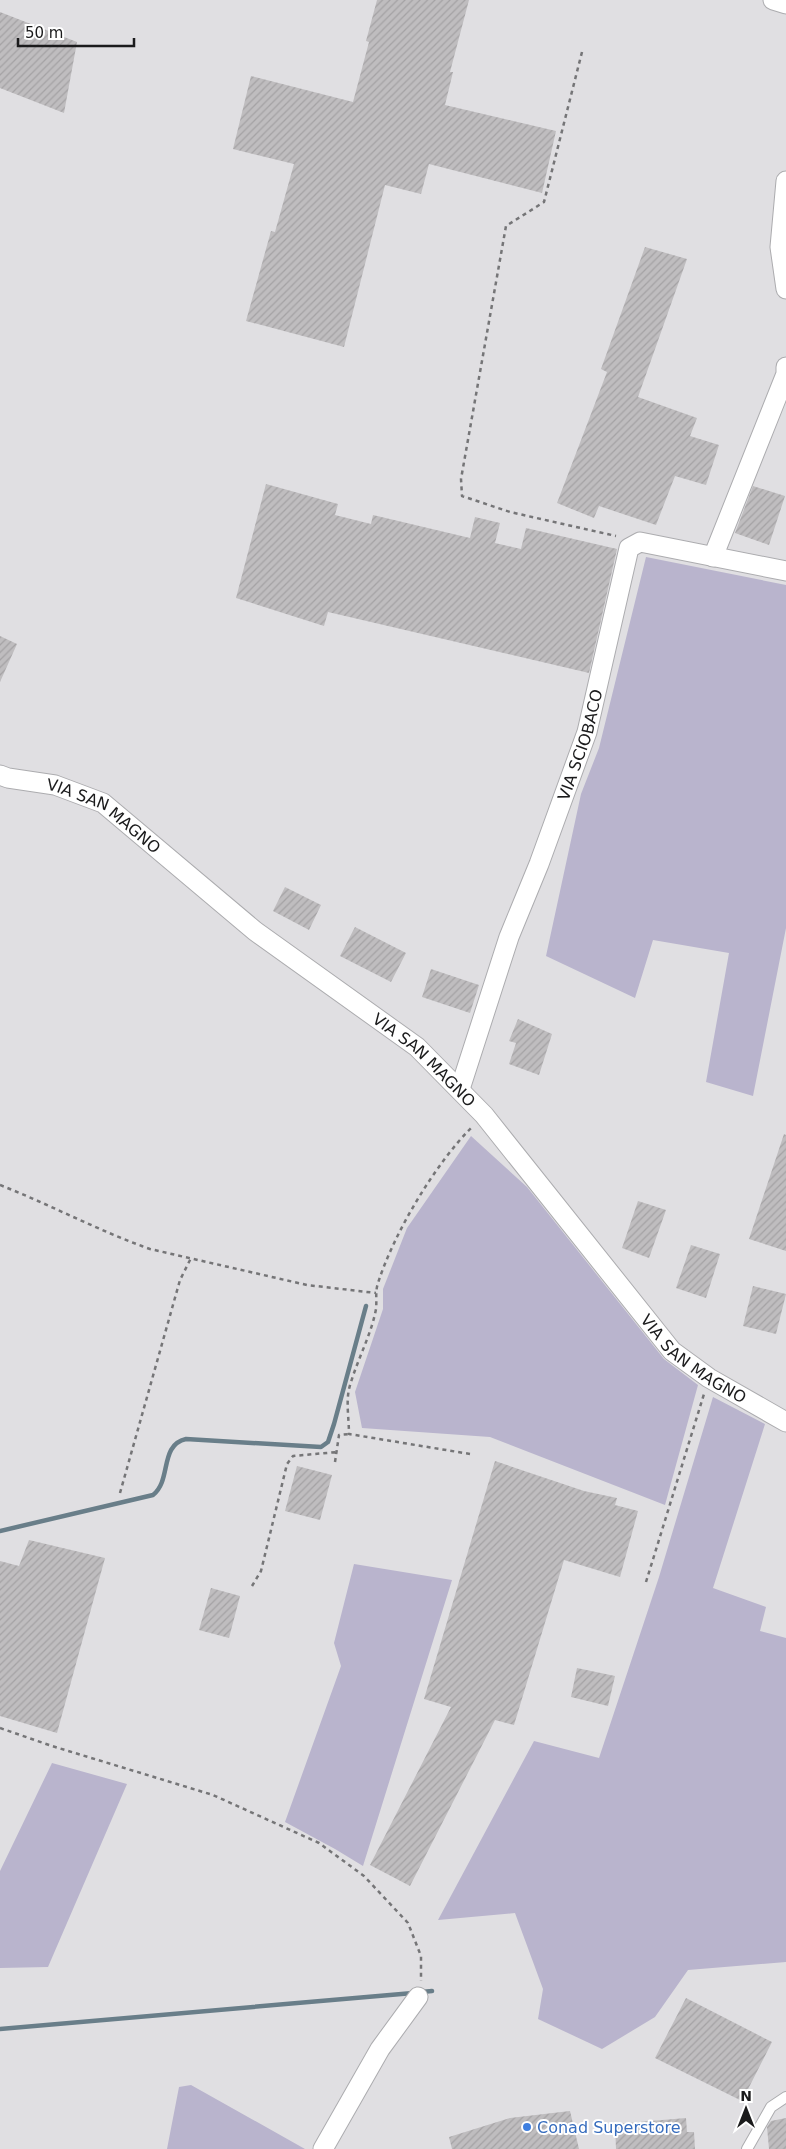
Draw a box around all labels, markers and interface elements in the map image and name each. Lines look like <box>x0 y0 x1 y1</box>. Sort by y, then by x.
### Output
scale bar <box>18 15 134 47</box>
text: 50 m <box>25 24 63 42</box>
street label: VIA SCIOBACO <box>554 687 606 803</box>
street label: VIA SAN MAGNO <box>46 775 164 857</box>
street label: VIA SAN MAGNO <box>369 1009 479 1111</box>
street label: VIA SAN MAGNO <box>637 1311 750 1407</box>
north arrow <box>721 2084 771 2134</box>
text: N <box>740 2088 752 2104</box>
place label: Conad Superstore <box>537 2118 681 2137</box>
marker: Conad Superstore <box>521 2121 533 2133</box>

